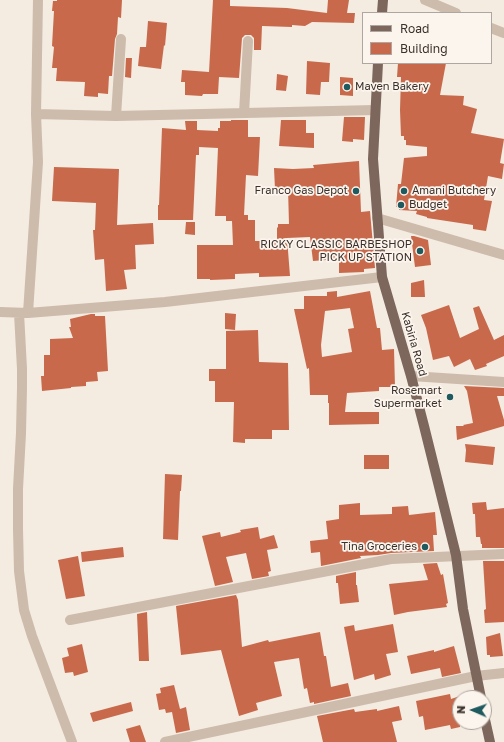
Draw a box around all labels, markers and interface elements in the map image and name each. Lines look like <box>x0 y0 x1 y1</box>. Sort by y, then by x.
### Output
legend <box>362 12 492 64</box>
text: Road <box>400 21 429 36</box>
text: Building <box>400 41 448 56</box>
place label: Maven Bakery <box>355 80 429 94</box>
marker: Maven Bakery <box>342 82 352 92</box>
place label: Franco Gas Depot <box>255 184 348 198</box>
place label: Amani Butchery <box>412 184 496 198</box>
marker: Franco Gas Depot <box>351 186 361 196</box>
marker: Amani Butchery <box>399 186 409 196</box>
place label: Budget <box>409 198 447 212</box>
marker: Budget <box>396 200 406 210</box>
place label: RICKY CLASSIC BARBESHOP PICK UP STATION <box>260 238 412 264</box>
marker: RICKY CLASSIC BARBESHOP PICK UP STATION <box>415 246 425 256</box>
street label: Kabiria Road <box>398 310 430 378</box>
place label: Rosemart Supermarket <box>374 384 442 410</box>
marker: Rosemart Supermarket <box>445 392 455 402</box>
place label: Tina Groceries <box>341 540 417 554</box>
marker: Tina Groceries <box>420 542 430 552</box>
north arrow <box>452 690 492 730</box>
text: N <box>454 705 467 714</box>

